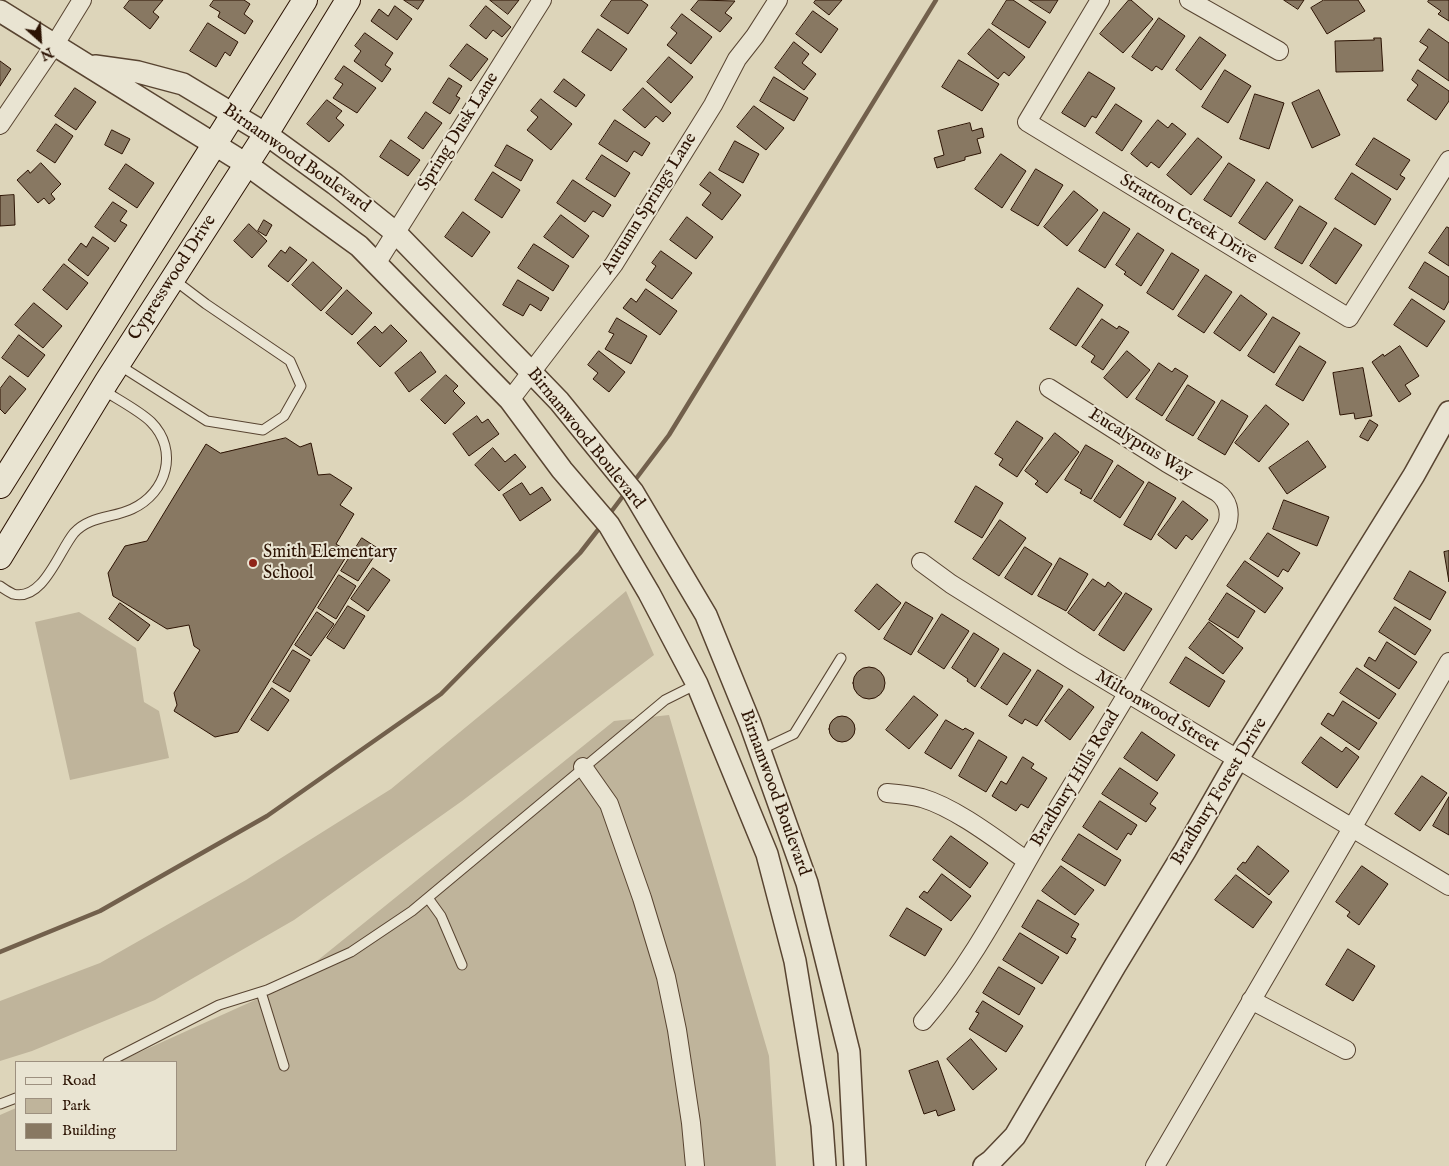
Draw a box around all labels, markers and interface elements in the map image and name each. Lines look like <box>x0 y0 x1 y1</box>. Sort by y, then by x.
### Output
north arrow <box>15 15 65 65</box>
text: N <box>37 43 56 64</box>
street label: Spring Dusk Lane <box>414 69 504 195</box>
street label: Birnamwood Boulevard <box>218 100 374 218</box>
street label: Autumn Springs Lane <box>598 129 702 279</box>
street label: Stratton Creek Drive <box>1115 170 1261 270</box>
street label: Cypresswood Drive <box>124 211 222 345</box>
street label: Birnamwood Boulevard <box>522 364 648 514</box>
street label: Eucalyptus Way <box>1084 404 1196 486</box>
place label: Smith Elementary School <box>263 542 397 584</box>
marker: Smith Elementary School <box>247 557 259 569</box>
street label: Miltonwood Street <box>1091 666 1223 758</box>
street label: Birnamwood Boulevard <box>734 707 814 879</box>
street label: Bradbury Hills Road <box>1027 707 1125 851</box>
street label: Bradbury Forest Drive <box>1167 714 1273 870</box>
legend <box>15 1061 178 1151</box>
text: Road <box>62 1071 96 1090</box>
text: Park <box>62 1096 91 1115</box>
text: Building <box>62 1121 116 1140</box>

